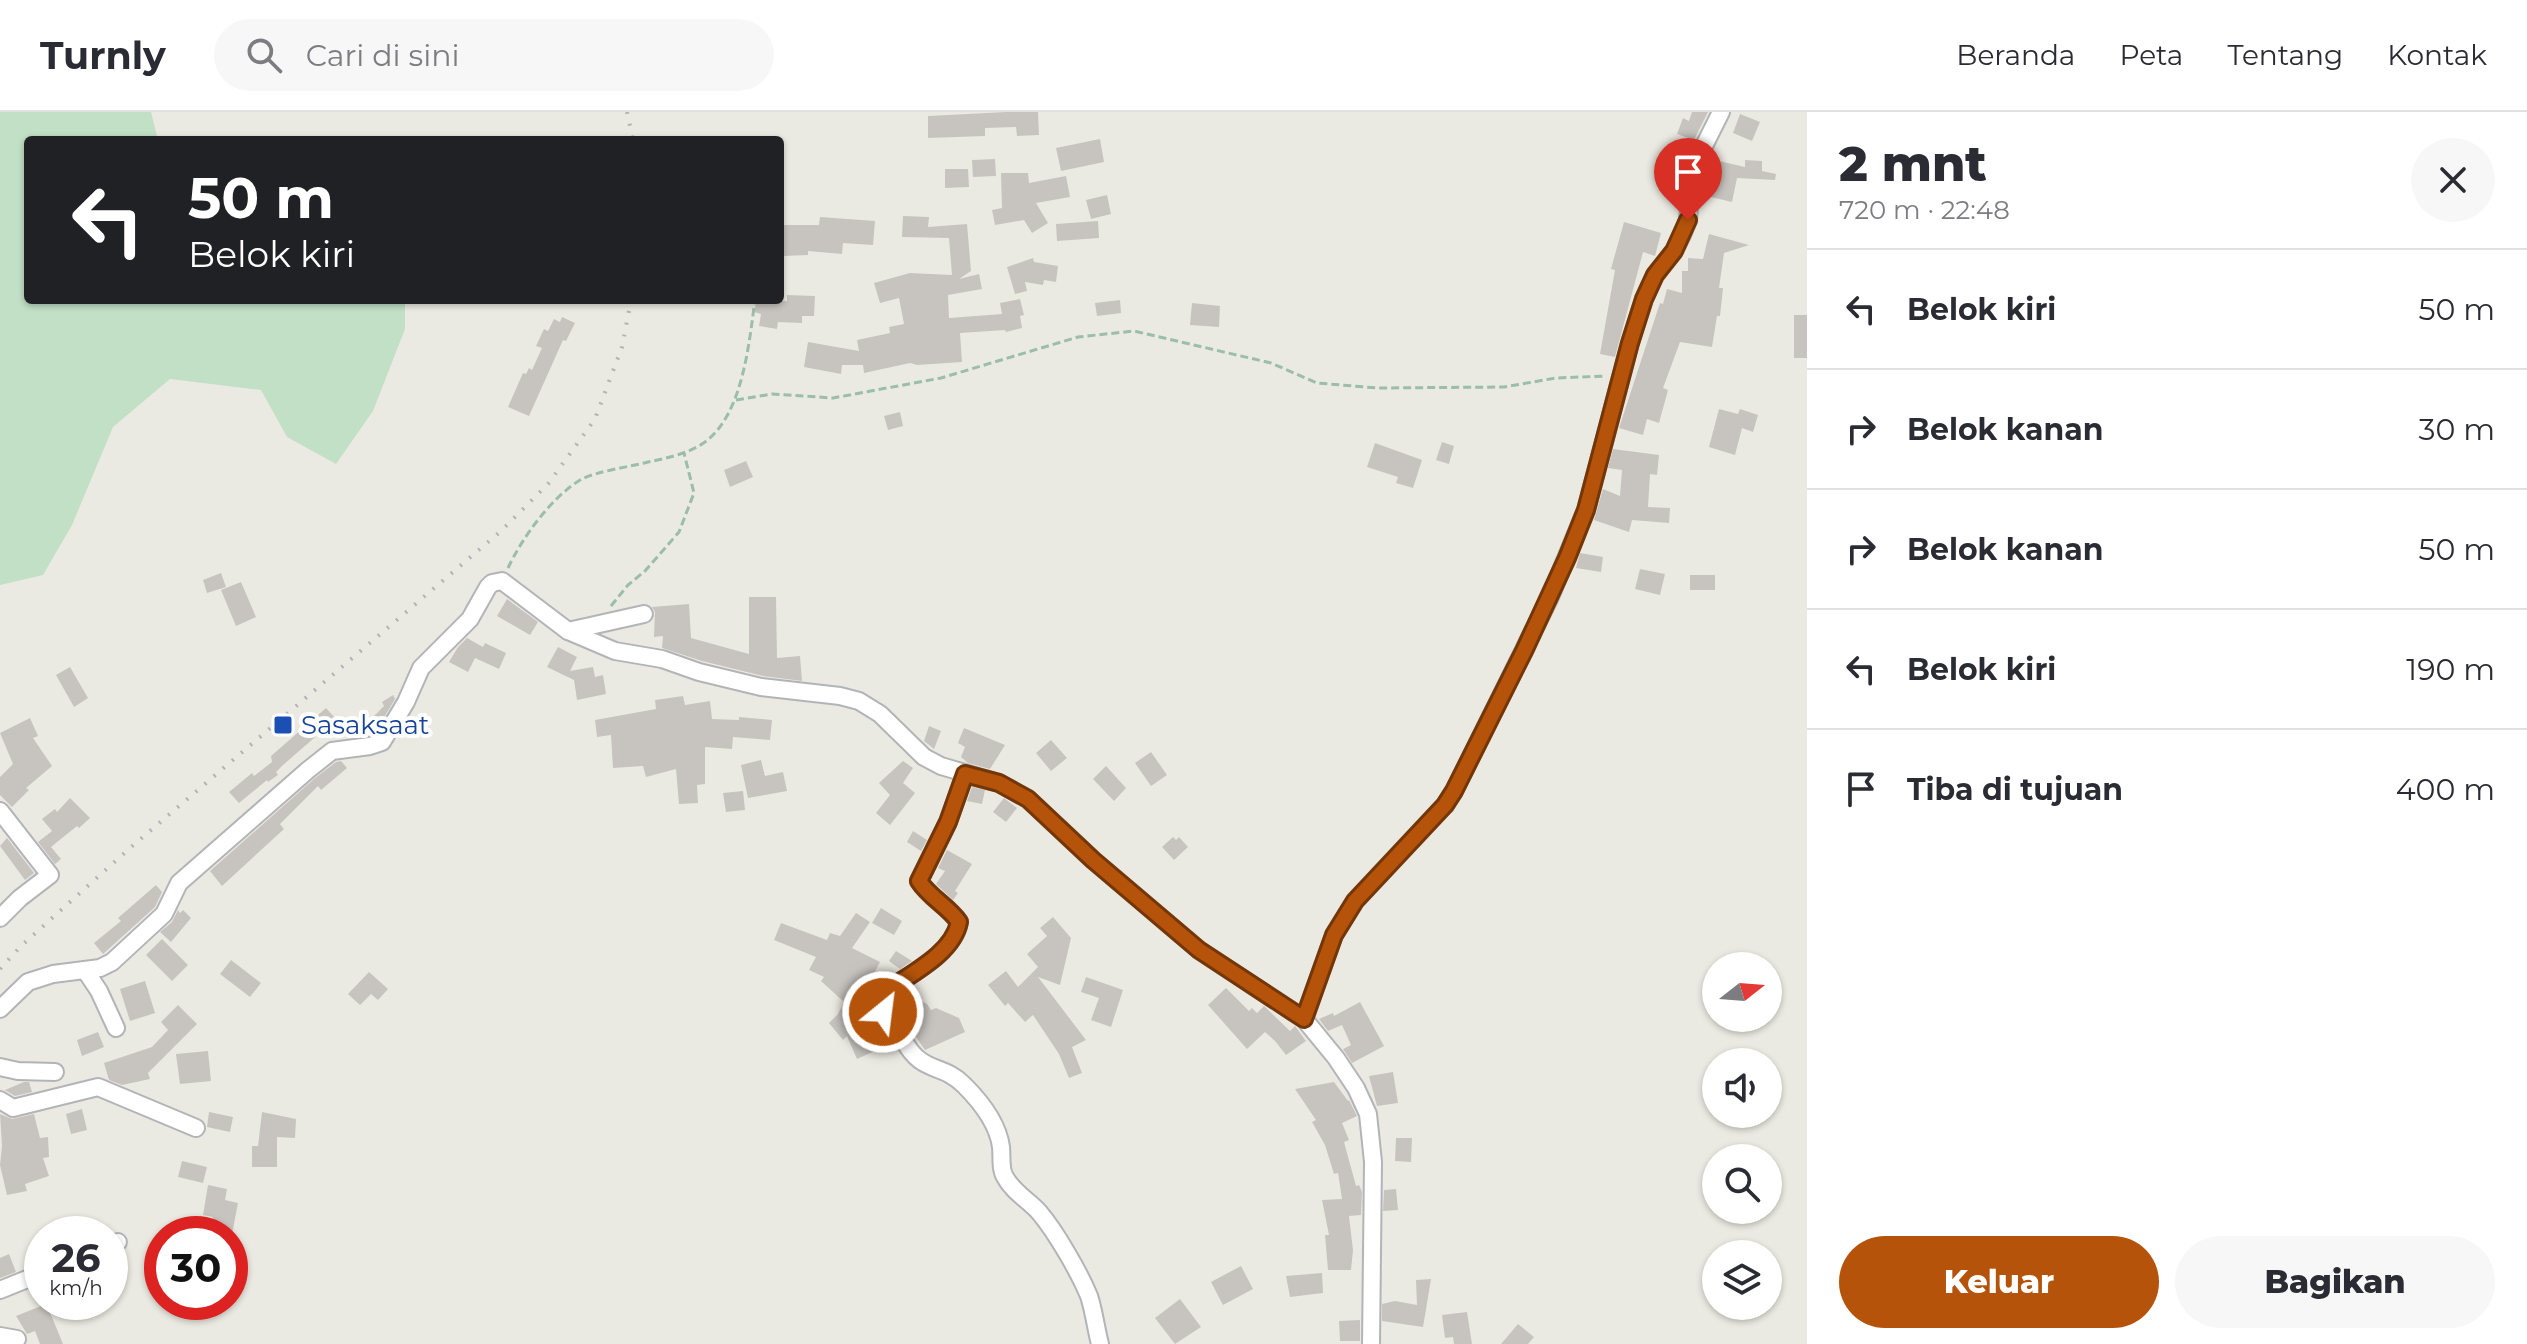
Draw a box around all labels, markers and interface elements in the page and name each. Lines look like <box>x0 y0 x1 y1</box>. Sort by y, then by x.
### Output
search box <box>214 19 774 91</box>
text: Turnly <box>40 32 166 79</box>
icon: search <box>242 33 286 77</box>
text: Cari di sini <box>306 37 460 74</box>
text: Beranda <box>1956 38 2075 72</box>
text: Peta <box>2119 38 2183 72</box>
text: Tentang <box>2227 38 2343 72</box>
text: Kontak <box>2387 38 2487 72</box>
text: 2 mnt <box>1839 135 1987 193</box>
pin <box>1654 138 1722 220</box>
button: close <box>2411 138 2495 222</box>
icon: arrive <box>1666 150 1710 194</box>
text: 50 m <box>188 164 334 232</box>
icon: left <box>56 168 160 272</box>
text: 720 m · 22:48 <box>1839 194 2010 226</box>
text: Belok kiri <box>188 232 355 276</box>
icon: left <box>1839 287 1883 331</box>
text: Belok kiri <box>1907 291 2056 328</box>
text: 50 m <box>2418 291 2495 328</box>
icon: right <box>1839 407 1883 451</box>
text: Belok kanan <box>1907 411 2104 448</box>
text: 30 m <box>2419 411 2495 448</box>
icon: right <box>1839 527 1883 571</box>
text: Belok kanan <box>1907 531 2104 568</box>
text: 50 m <box>2418 531 2495 568</box>
icon: left <box>1839 647 1883 691</box>
text: Belok kiri <box>1907 651 2056 688</box>
text: 190 m <box>2406 651 2495 688</box>
place label: Sasaksaat <box>301 709 429 741</box>
marker: Sasaksaat <box>272 714 294 736</box>
icon: arrive <box>1839 767 1883 811</box>
text: Tiba di tujuan <box>1907 771 2123 808</box>
text: 400 m <box>2396 771 2495 808</box>
north arrow <box>1702 952 1782 1032</box>
map controls <box>1702 952 1782 1320</box>
position arrow <box>841 970 925 1054</box>
button: sound <box>1702 1048 1782 1128</box>
button: search <box>1702 1144 1782 1224</box>
speed limit sign: 30 <box>144 1216 248 1320</box>
text: 26 <box>51 1233 101 1282</box>
button: Keluar <box>1839 1236 2159 1328</box>
button: Bagikan <box>2175 1236 2495 1328</box>
button: layers <box>1702 1240 1782 1320</box>
text: km/h <box>49 1276 103 1300</box>

